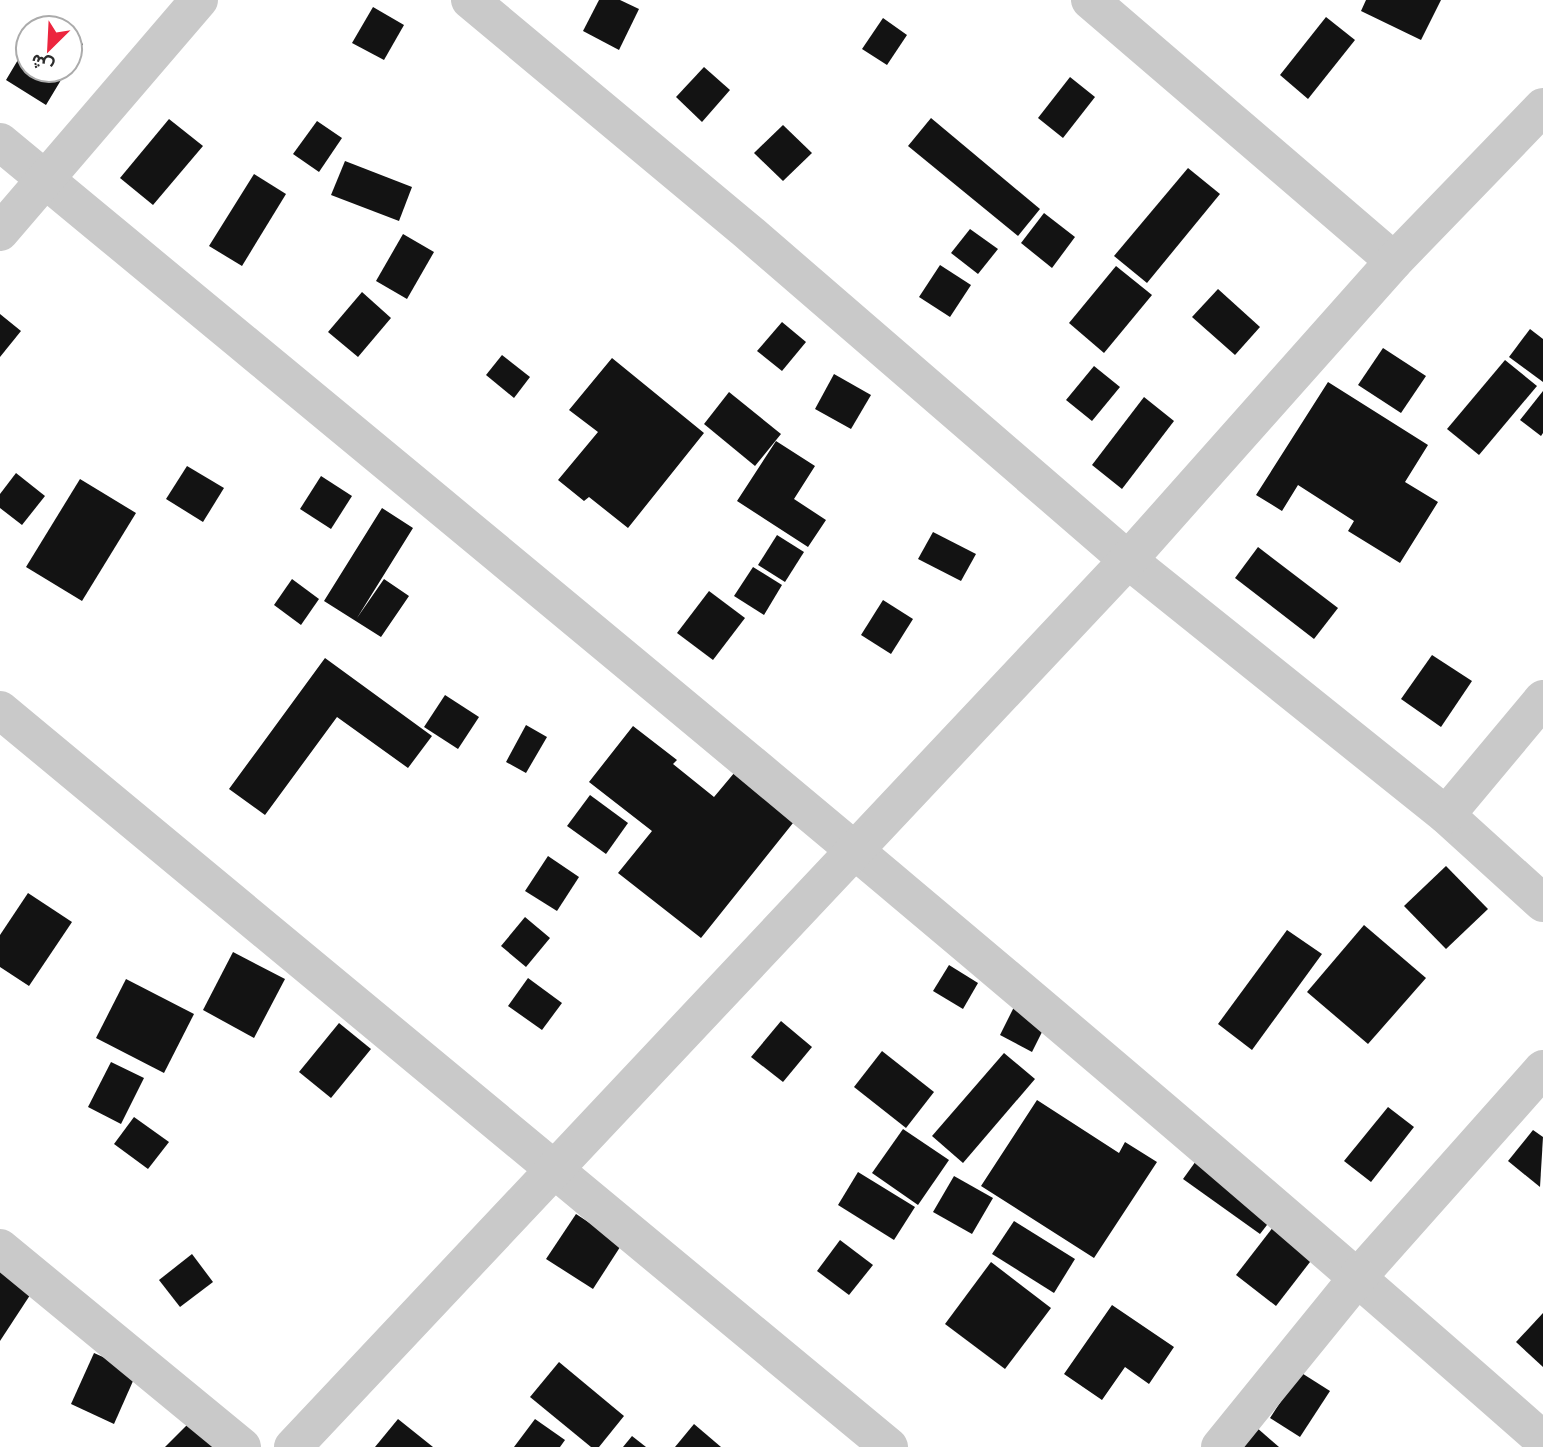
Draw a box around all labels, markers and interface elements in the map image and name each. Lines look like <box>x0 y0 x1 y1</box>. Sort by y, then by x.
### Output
north arrow <box>14 14 84 84</box>
text: ش <box>27 49 57 80</box>

